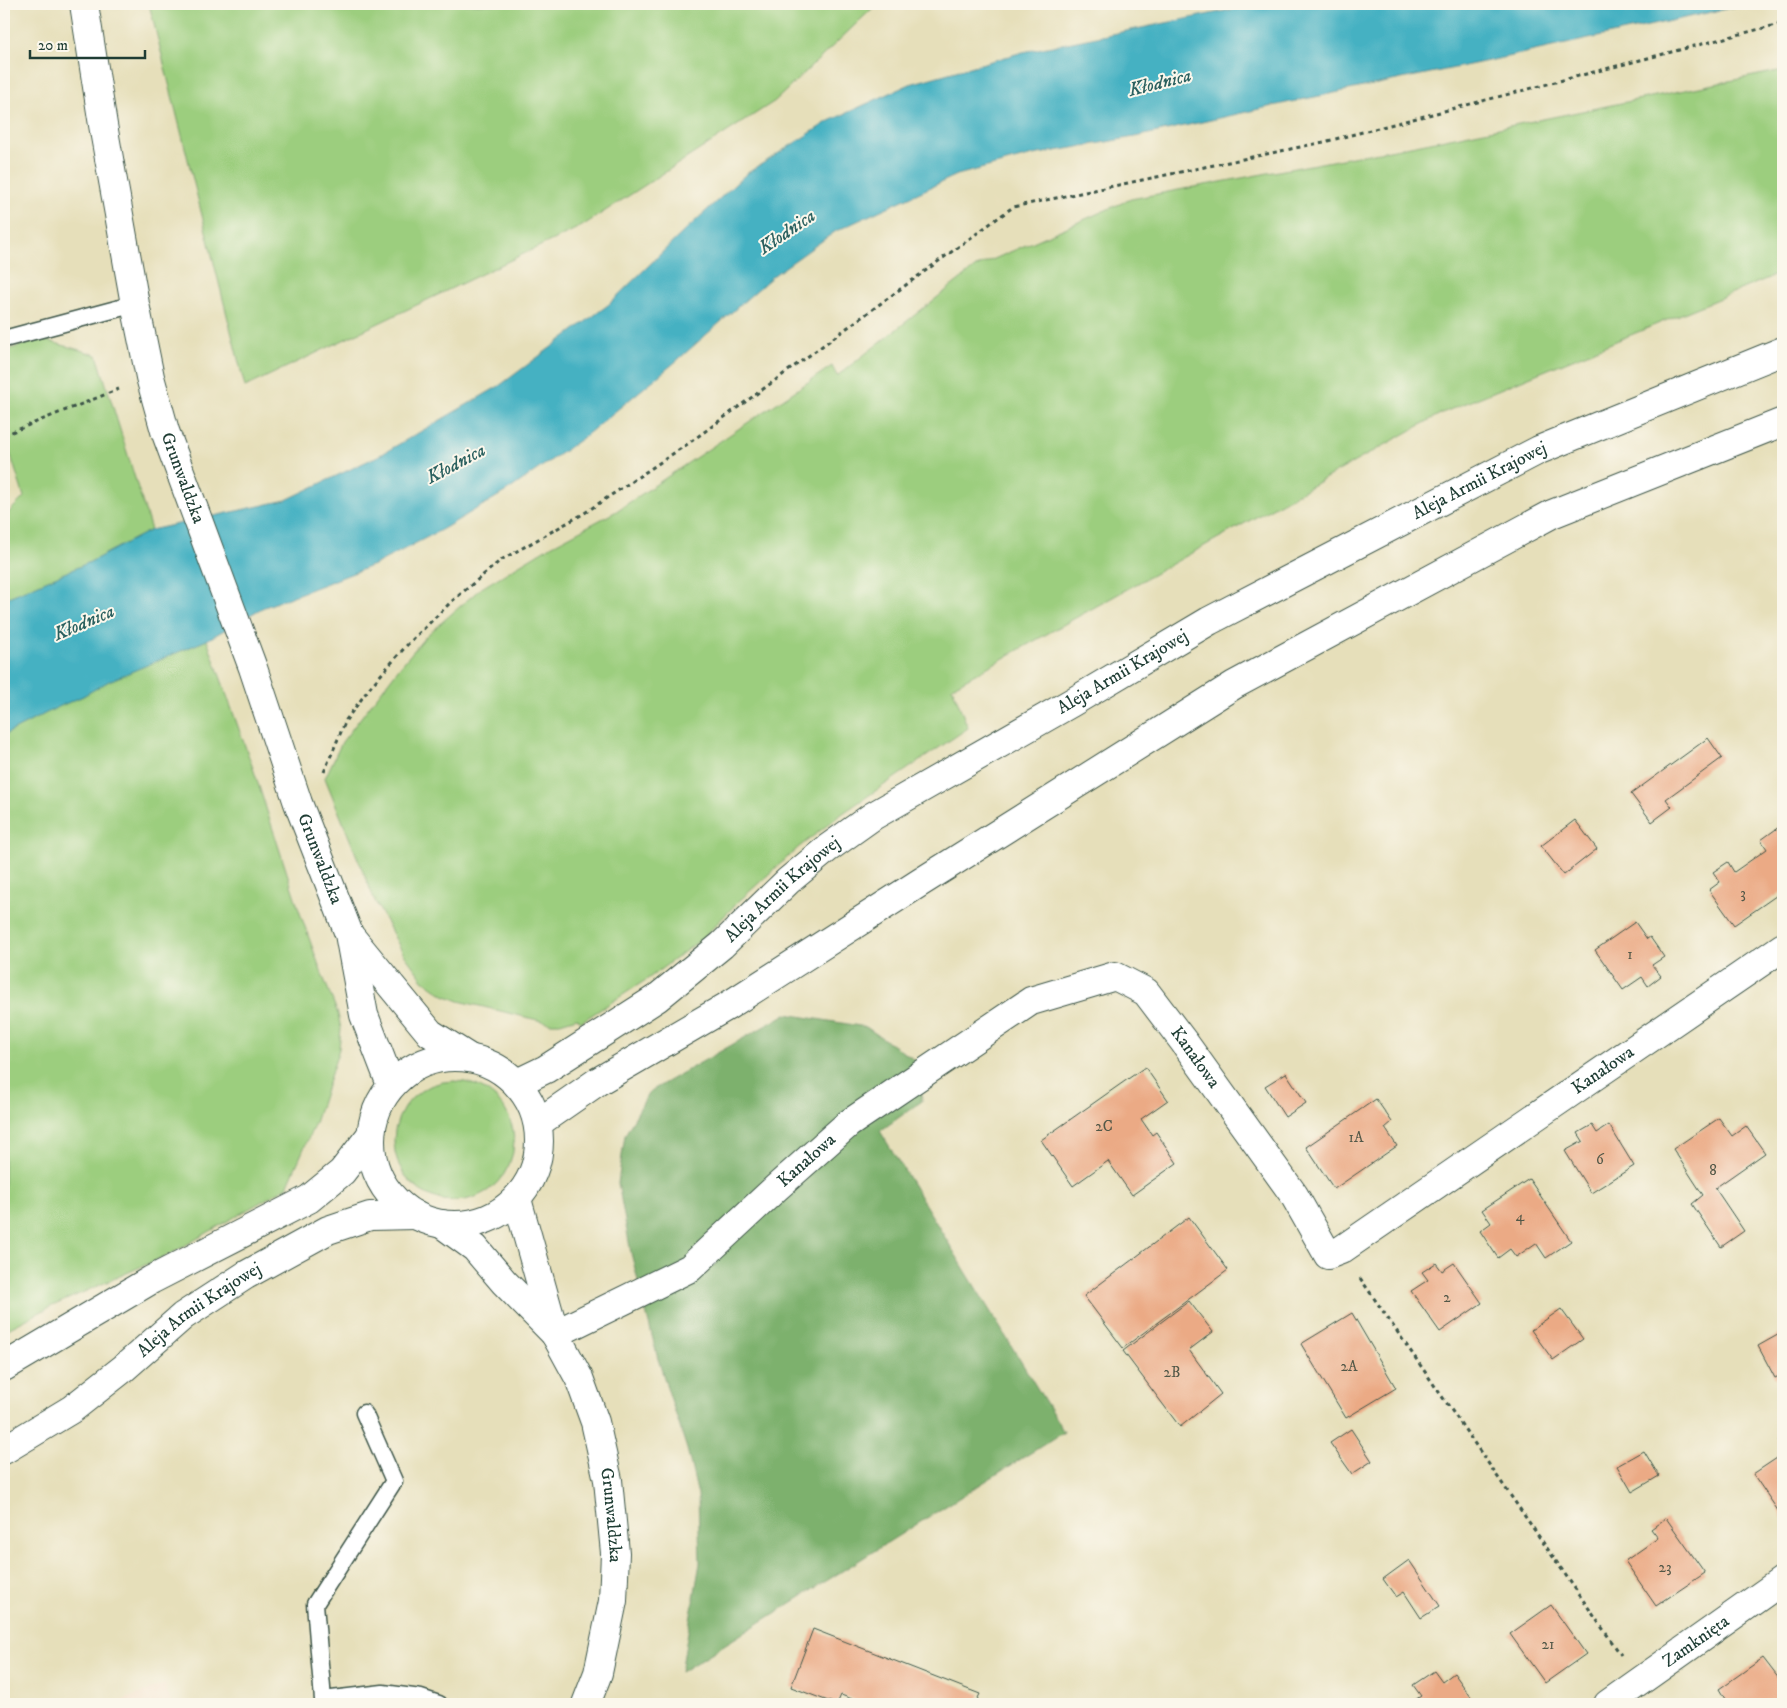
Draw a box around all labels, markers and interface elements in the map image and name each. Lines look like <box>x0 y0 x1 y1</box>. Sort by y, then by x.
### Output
scale bar <box>30 28 145 60</box>
text: 20 m <box>38 36 68 55</box>
water label: Kłodnica <box>1125 64 1194 102</box>
water label: Kłodnica <box>753 205 820 260</box>
street label: Grunwaldzka <box>156 429 209 527</box>
street label: Aleja Armii Krajowej <box>1409 437 1550 525</box>
water label: Kłodnica <box>421 439 490 490</box>
water label: Kłodnica <box>49 600 118 646</box>
street label: Aleja Armii Krajowej <box>1053 625 1192 720</box>
street label: Grunwaldzka <box>292 811 347 908</box>
street label: Aleja Armii Krajowej <box>720 832 845 947</box>
house number: 3 <box>1740 884 1746 903</box>
house number: 1 <box>1627 945 1633 964</box>
street label: Kanałowa <box>1165 1022 1225 1093</box>
street label: Kanałowa <box>1568 1041 1639 1099</box>
house number: 2C <box>1095 1117 1113 1136</box>
house number: 1A <box>1348 1128 1364 1147</box>
street label: Kanałowa <box>773 1129 841 1192</box>
house number: 6 <box>1596 1150 1605 1169</box>
house number: 8 <box>1709 1161 1717 1180</box>
house number: 4 <box>1516 1207 1525 1226</box>
street label: Aleja Armii Krajowej <box>133 1258 265 1362</box>
house number: 2 <box>1443 1288 1451 1307</box>
house number: 2A <box>1341 1357 1358 1376</box>
house number: 2B <box>1164 1363 1180 1382</box>
street label: Grunwaldzka <box>595 1466 626 1563</box>
house number: 23 <box>1659 1558 1671 1577</box>
street label: Zamknięta <box>1659 1610 1734 1673</box>
house number: 21 <box>1542 1635 1554 1654</box>

